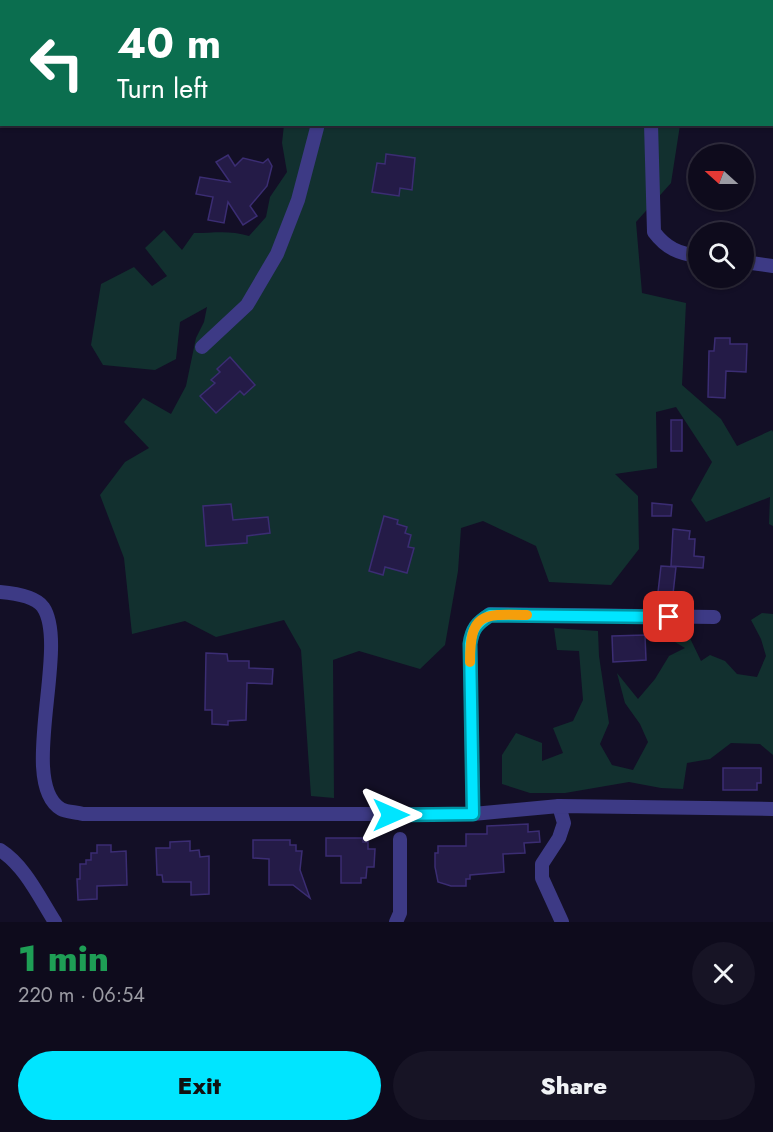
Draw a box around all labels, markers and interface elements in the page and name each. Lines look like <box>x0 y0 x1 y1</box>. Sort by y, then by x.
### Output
text: 40 m <box>117 13 221 74</box>
icon: left <box>18 24 96 102</box>
text: Turn left <box>117 69 207 108</box>
north arrow <box>688 144 754 210</box>
map controls <box>688 144 754 288</box>
button: search <box>688 222 754 288</box>
pin <box>643 591 694 642</box>
icon: arrive <box>652 600 685 633</box>
position arrow <box>359 783 423 847</box>
text: 1 min <box>18 932 109 984</box>
button: close <box>692 942 755 1005</box>
text: 220 m · 06:54 <box>18 981 145 1010</box>
button: Exit <box>18 1051 381 1120</box>
button: Share <box>393 1051 755 1120</box>

